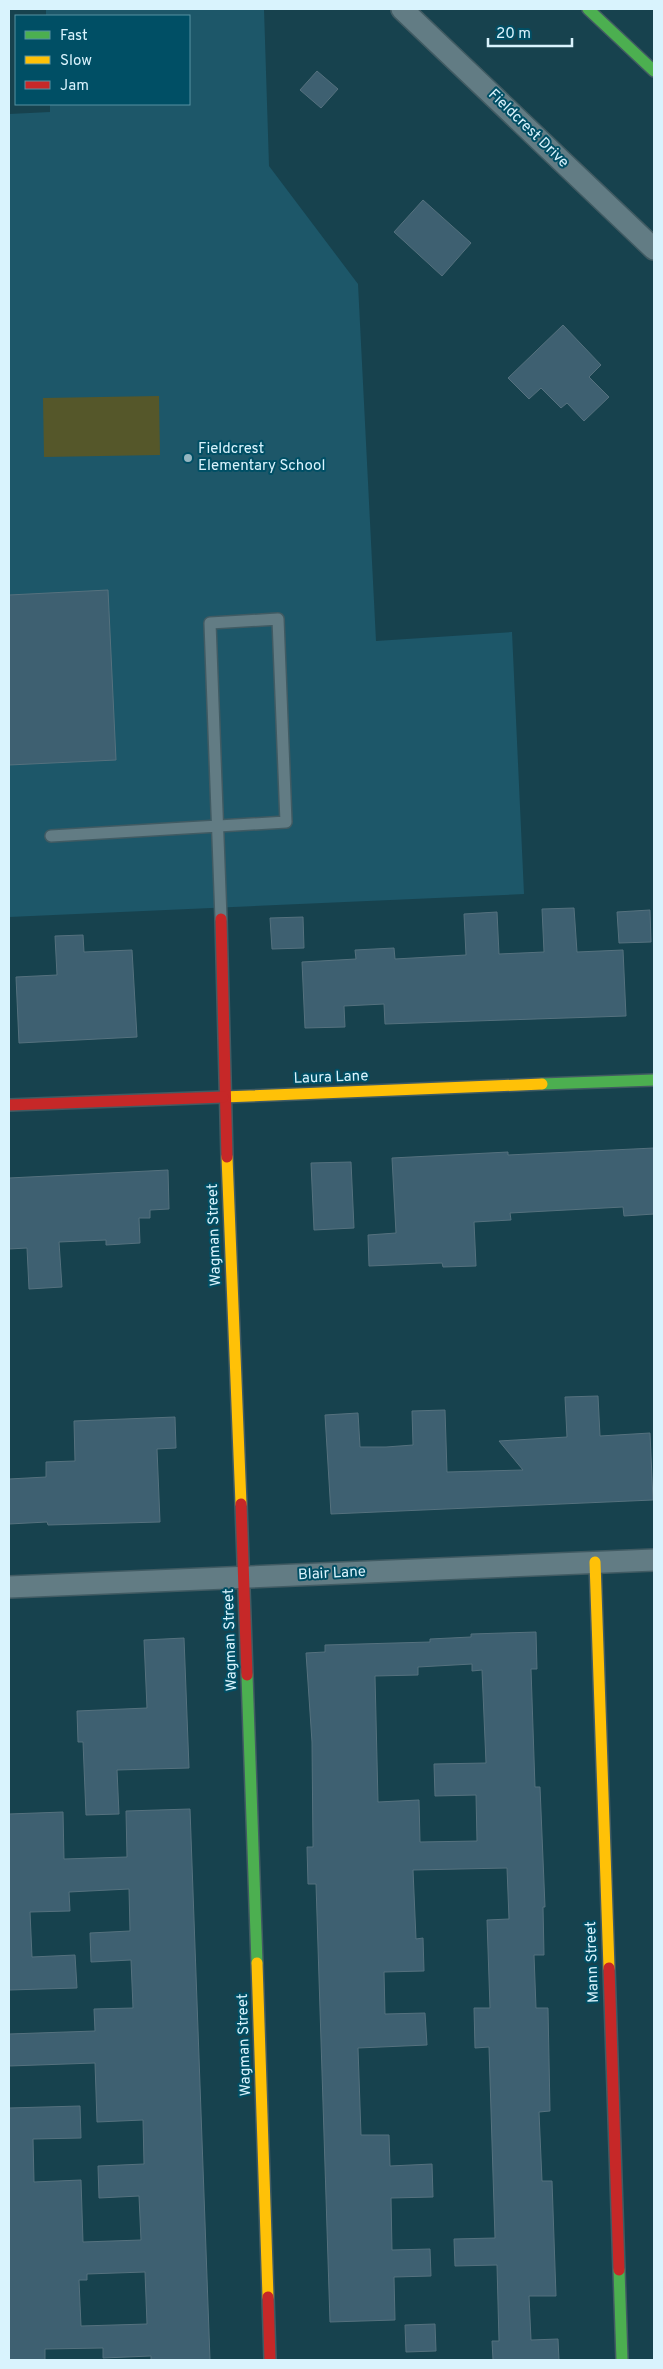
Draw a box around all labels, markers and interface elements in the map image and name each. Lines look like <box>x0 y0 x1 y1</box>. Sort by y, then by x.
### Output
legend <box>15 15 190 105</box>
scale bar <box>488 15 572 47</box>
text: 20 m <box>496 25 531 44</box>
text: Fast <box>60 27 88 46</box>
text: Slow <box>60 52 92 71</box>
text: Jam <box>60 77 89 96</box>
street label: Fieldcrest Drive <box>484 86 572 172</box>
place label: Fieldcrest Elementary School <box>198 440 325 476</box>
marker: Fieldcrest Elementary School <box>182 452 194 464</box>
street label: Laura Lane <box>293 1067 369 1089</box>
street label: Wagman Street <box>204 1183 226 1287</box>
street label: Blair Lane <box>298 1563 366 1585</box>
street label: Wagman Street <box>220 1588 242 1692</box>
street label: Mann Street <box>582 1921 604 2003</box>
street label: Wagman Street <box>234 1993 256 2097</box>

